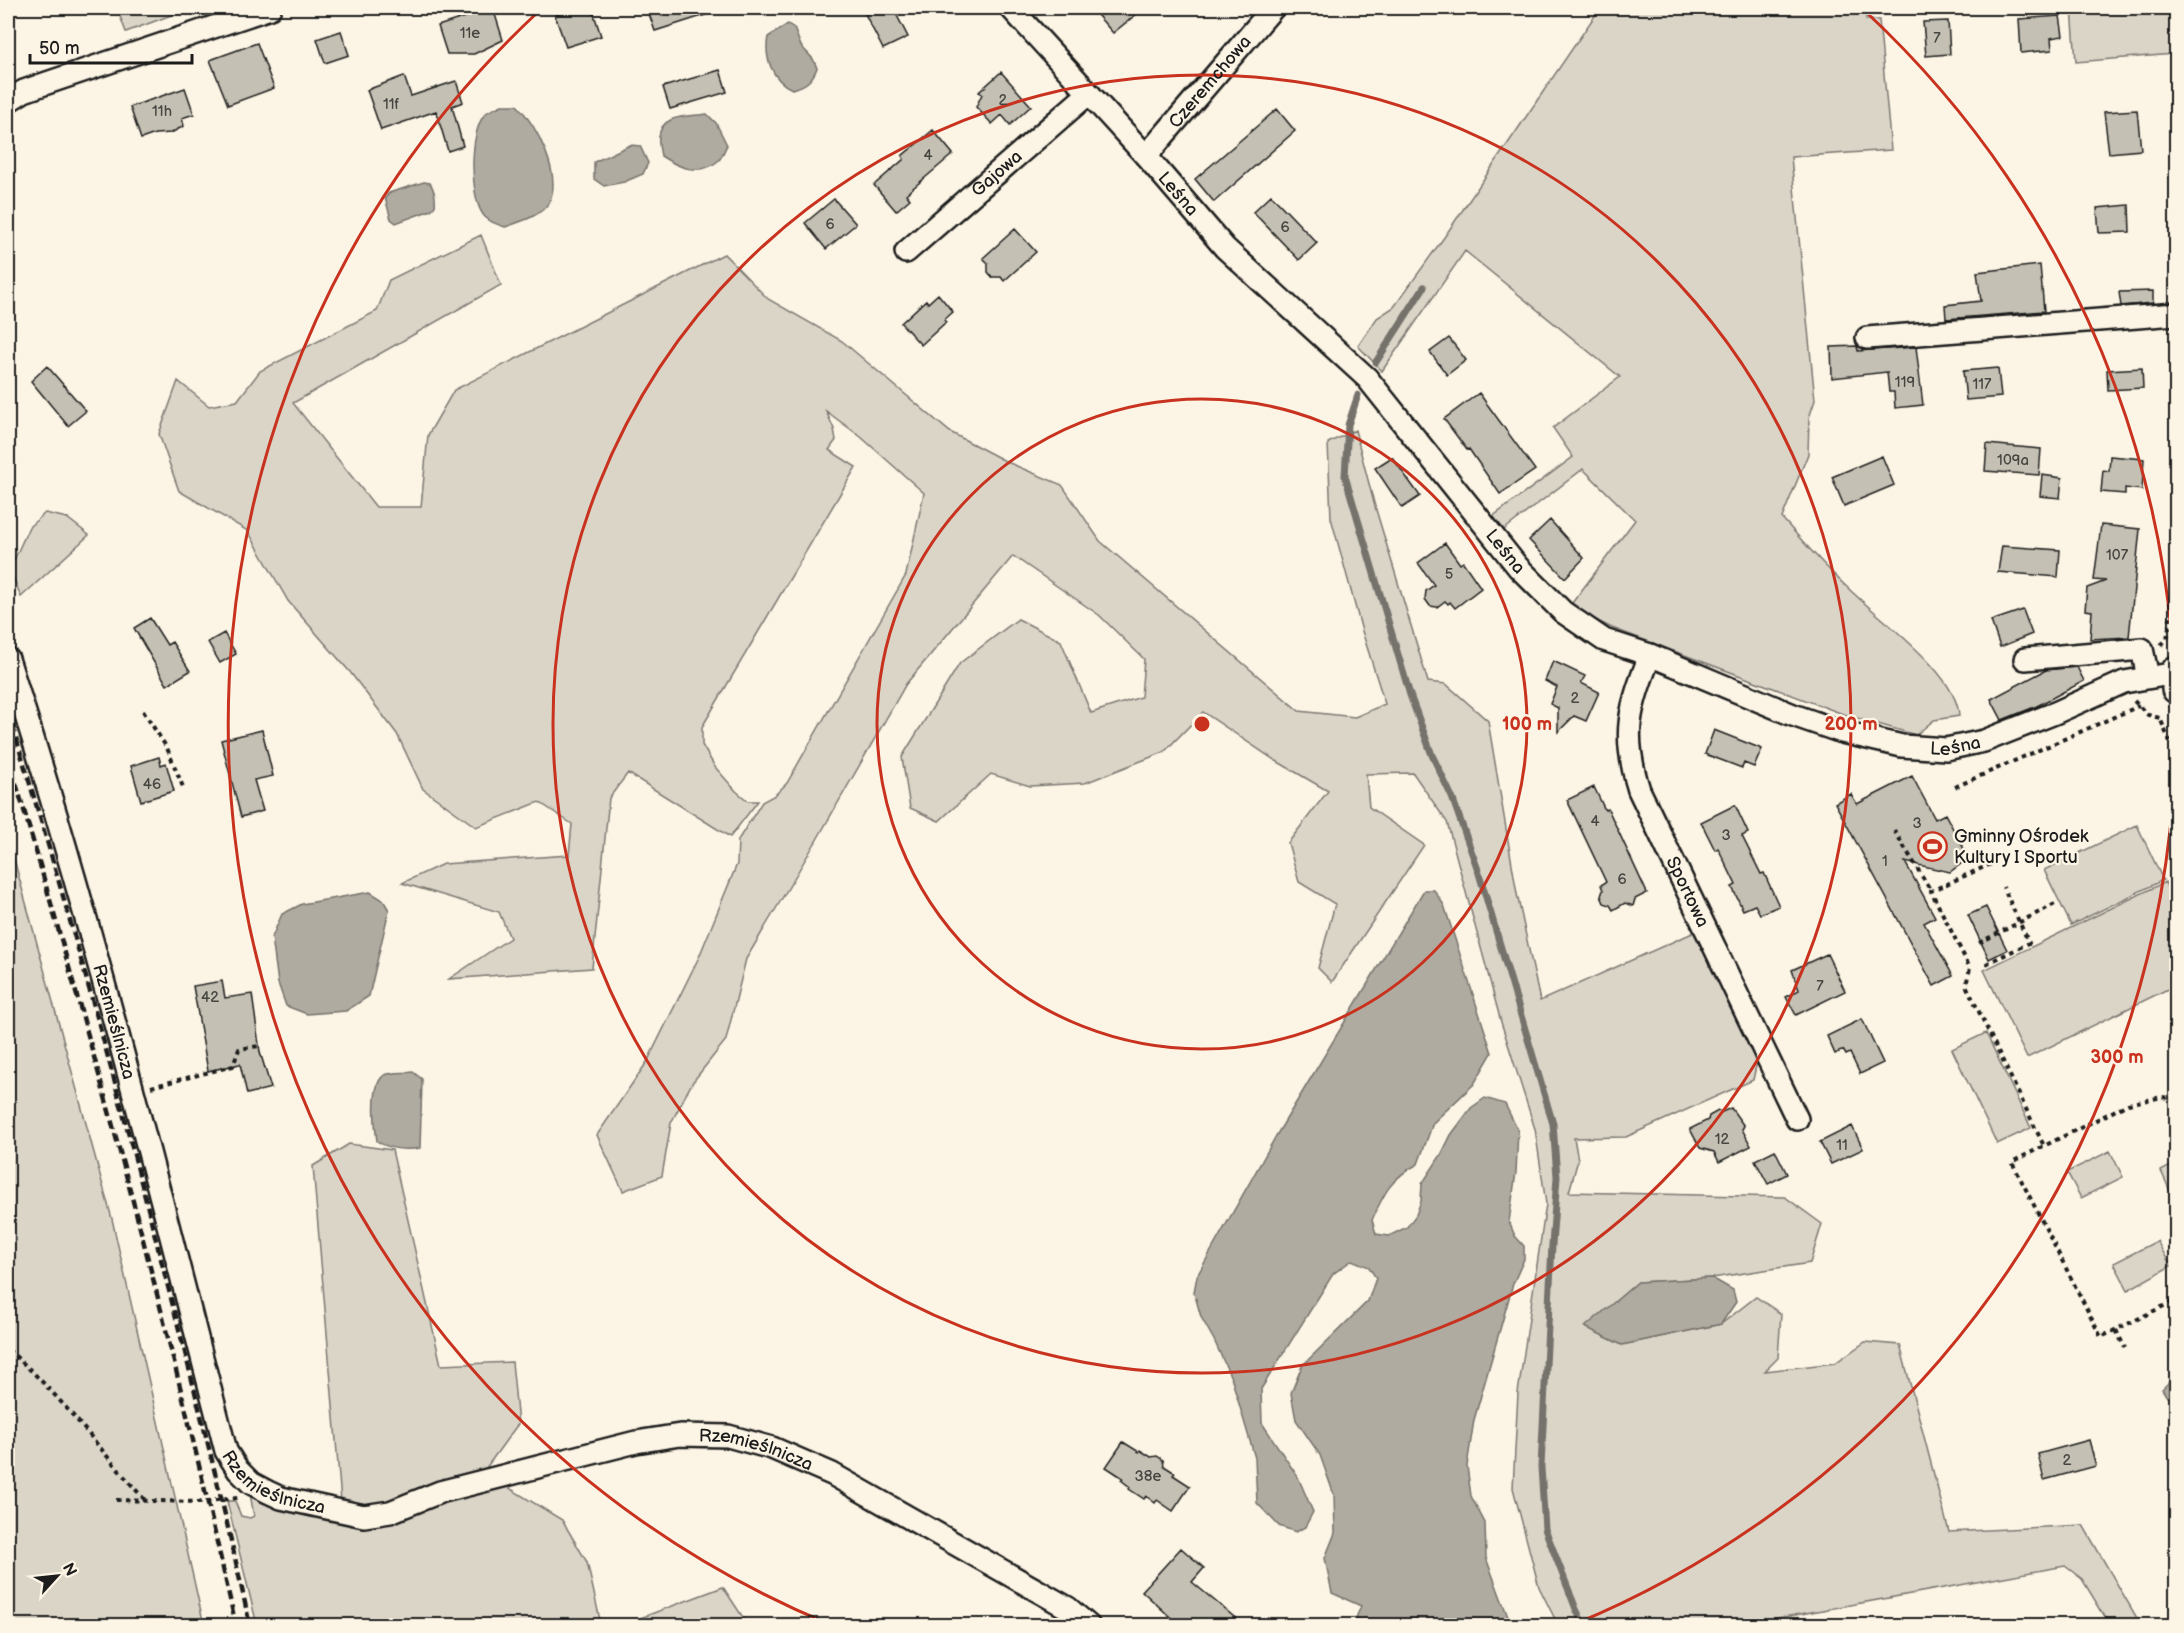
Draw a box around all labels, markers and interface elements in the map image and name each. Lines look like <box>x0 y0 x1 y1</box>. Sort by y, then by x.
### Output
house number: 11e <box>460 24 480 43</box>
scale bar <box>30 27 192 65</box>
house number: 7 <box>1933 29 1941 48</box>
street label: Czeremchowa <box>1164 31 1255 132</box>
text: 50 m <box>39 38 80 59</box>
house number: 2 <box>999 91 1008 110</box>
house number: 11f <box>383 95 399 114</box>
house number: 11h <box>152 102 172 121</box>
house number: 4 <box>923 146 933 165</box>
street label: Gajowa <box>967 146 1026 201</box>
street label: Leśna <box>1154 168 1203 220</box>
house number: 6 <box>825 215 835 234</box>
house number: 6 <box>1280 218 1290 237</box>
house number: 119 <box>1895 373 1915 392</box>
house number: 117 <box>1973 375 1992 394</box>
house number: 109a <box>1997 451 2029 470</box>
street label: Leśna <box>1481 525 1529 578</box>
house number: 107 <box>2106 546 2129 565</box>
house number: 5 <box>1445 565 1453 584</box>
house number: 2 <box>1571 689 1580 708</box>
centre of rings <box>1192 714 1212 734</box>
text: 100 m <box>1502 714 1552 735</box>
text: 200 m <box>1824 714 1878 735</box>
street label: Leśna <box>1930 731 1983 760</box>
house number: 46 <box>143 775 161 794</box>
house number: 4 <box>1590 812 1600 831</box>
house number: 3 <box>1912 814 1922 833</box>
house number: 3 <box>1721 826 1731 845</box>
place label: Gminny Ośrodek Kultury I Sportu <box>1954 826 2089 868</box>
sports icon: Gminny Ośrodek Kultury I Sportu <box>1917 830 1949 862</box>
house number: 1 <box>1882 852 1888 871</box>
street label: Sportowa <box>1662 853 1714 930</box>
house number: 6 <box>1617 870 1627 889</box>
street label: Rzemieślnicza <box>89 962 140 1081</box>
house number: 7 <box>1816 977 1824 996</box>
house number: 42 <box>201 988 219 1007</box>
text: 300 m <box>2090 1047 2144 1068</box>
house number: 12 <box>1715 1130 1729 1149</box>
house number: 11 <box>1836 1136 1848 1155</box>
street label: Rzemieślnicza <box>699 1425 816 1475</box>
street label: Rzemieślnicza <box>218 1446 327 1518</box>
house number: 2 <box>2063 1451 2072 1470</box>
house number: 38e <box>1135 1467 1162 1486</box>
north arrow <box>27 1546 87 1606</box>
text: N <box>58 1560 80 1580</box>

